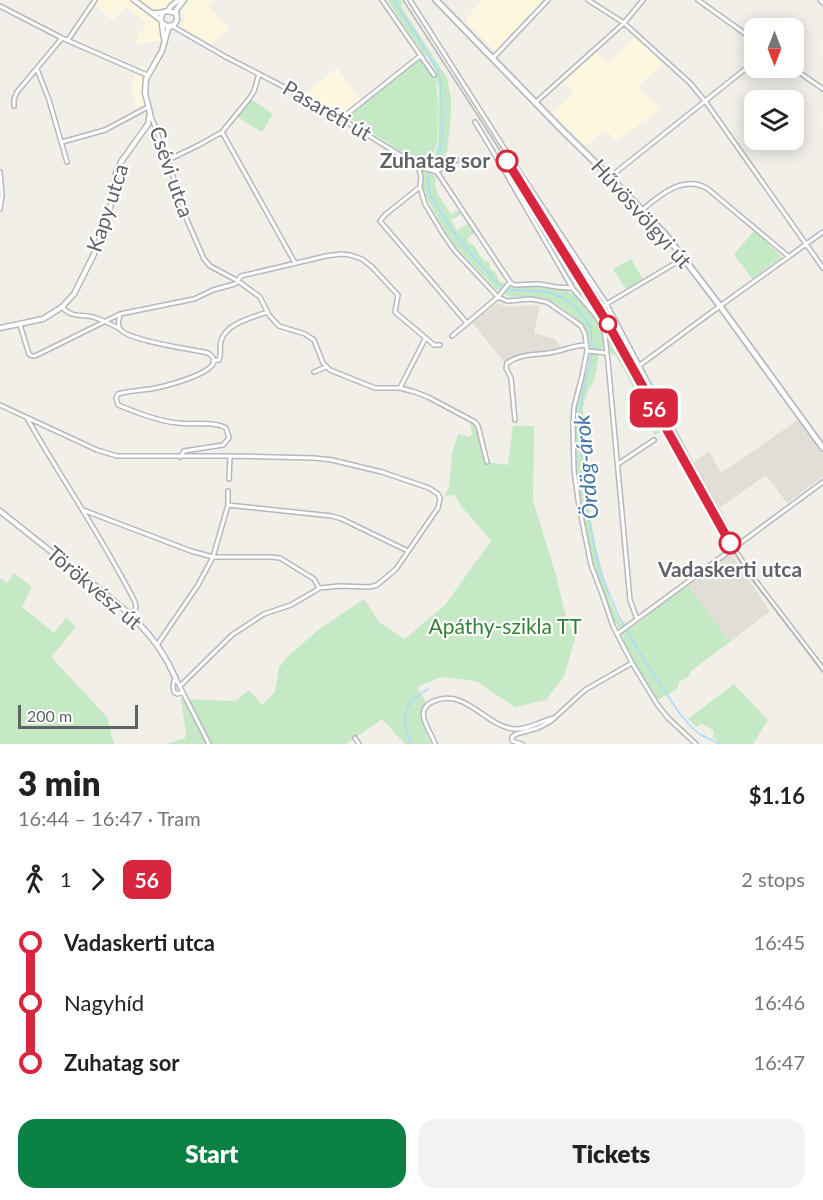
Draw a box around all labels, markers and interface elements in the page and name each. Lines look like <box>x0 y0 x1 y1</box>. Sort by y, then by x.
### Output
north arrow <box>744 18 804 78</box>
map controls <box>744 18 804 150</box>
street label: Pasaréti út <box>279 74 377 145</box>
button: layers <box>744 90 804 150</box>
street label: Csévi utca <box>145 123 200 220</box>
place label: Zuhatag sor <box>380 147 490 172</box>
marker: Zuhatag sor <box>496 150 518 172</box>
street label: Hűvösvölgyi út <box>587 153 698 273</box>
street label: Kapy utca <box>81 160 133 255</box>
unlabelled marker <box>599 315 617 333</box>
line badge: 56 <box>627 388 681 428</box>
text: 56 <box>642 396 666 421</box>
water label: Ördög-árok <box>567 413 604 520</box>
marker: Vadaskerti utca <box>719 532 741 554</box>
street label: Törökvész út <box>42 540 148 634</box>
place label: Vadaskerti utca <box>657 556 802 581</box>
park label: Apáthy-szikla TT <box>428 613 582 638</box>
scale bar <box>18 702 138 730</box>
text: 200 m <box>27 706 72 725</box>
text: 3 min <box>18 763 100 803</box>
text: $1.16 <box>749 782 805 809</box>
text: 16:44 – 16:47 · Tram <box>18 806 201 830</box>
icon: walk <box>18 863 51 896</box>
icon: forward <box>81 863 114 896</box>
text: 1 <box>60 867 72 891</box>
text: 56 <box>135 867 159 892</box>
text: 2 stops <box>741 867 805 891</box>
text: Vadaskerti utca <box>64 929 215 956</box>
text: 16:45 <box>754 930 805 954</box>
text: Nagyhíd <box>64 989 144 1016</box>
text: 16:46 <box>754 990 805 1014</box>
text: Zuhatag sor <box>64 1049 180 1076</box>
text: 16:47 <box>754 1050 805 1074</box>
button: Start <box>18 1119 406 1188</box>
button: Tickets <box>418 1119 805 1188</box>

